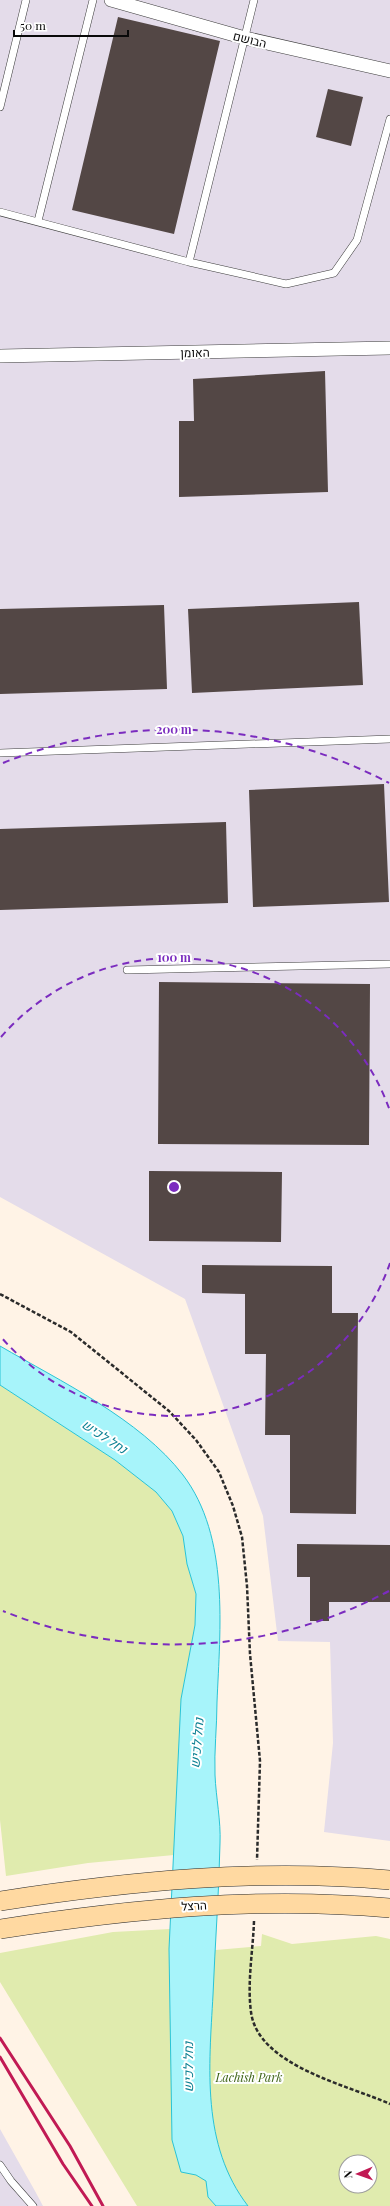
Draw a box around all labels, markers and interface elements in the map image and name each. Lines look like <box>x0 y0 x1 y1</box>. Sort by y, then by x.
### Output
scale bar <box>14 12 128 38</box>
text: 50 m <box>20 17 46 33</box>
street label: הבושם <box>232 27 268 51</box>
street label: האומן <box>180 344 210 360</box>
text: 200 m <box>156 721 192 737</box>
text: 100 m <box>157 949 191 965</box>
centre of rings <box>167 1180 181 1194</box>
water label: נחל לכיש <box>79 1415 132 1458</box>
water label: נחל לכיש <box>185 1716 207 1769</box>
street label: הרצל <box>181 1896 207 1914</box>
water label: נחל לכיש <box>179 2040 196 2092</box>
park label: Lachish Park <box>214 2069 283 2085</box>
north arrow <box>338 2154 378 2194</box>
text: N <box>340 2170 355 2179</box>

